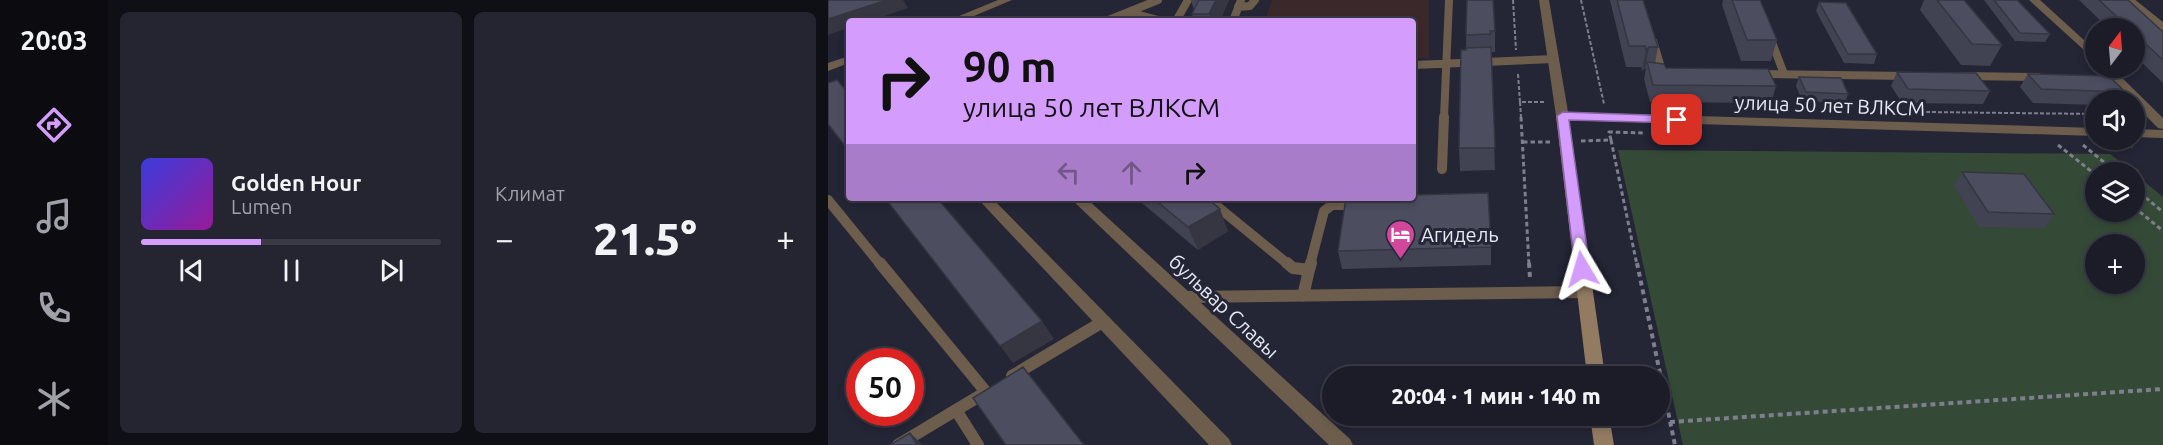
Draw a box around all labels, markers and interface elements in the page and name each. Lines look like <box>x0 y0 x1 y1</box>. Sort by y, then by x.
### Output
north arrow <box>2085 18 2145 78</box>
map controls <box>2085 18 2145 294</box>
text: 20:03 <box>20 25 88 55</box>
icon: right <box>864 42 942 120</box>
text: 90 m <box>963 43 1057 90</box>
street label: улица 50 лет ВЛКСМ <box>1734 90 1926 120</box>
button: sound <box>2085 90 2145 150</box>
text: улица 50 лет ВЛКСМ <box>963 92 1220 122</box>
pin <box>1651 94 1702 145</box>
icon: arrive <box>1660 103 1693 136</box>
icon: directions <box>33 104 75 146</box>
icon: left <box>1052 156 1085 189</box>
icon: ahead <box>1115 156 1148 189</box>
icon: right <box>1178 156 1211 189</box>
button: layers <box>2085 162 2145 222</box>
text: Golden Hour <box>231 170 361 195</box>
text: Климат <box>495 182 565 205</box>
icon: music <box>33 195 75 237</box>
text: Lumen <box>231 195 292 218</box>
text: 21.5° <box>593 213 697 264</box>
hotel icon: Агидель <box>1384 218 1416 260</box>
text: − <box>495 220 514 257</box>
text: + <box>776 220 795 257</box>
place label: Агидель <box>1421 223 1499 246</box>
button: + <box>2085 234 2145 294</box>
position arrow <box>1550 237 1614 301</box>
street label: бульвар Славы <box>1165 249 1283 363</box>
icon: previous <box>175 254 208 287</box>
icon: pause <box>275 254 308 287</box>
icon: next <box>375 254 408 287</box>
icon: phone <box>33 287 75 329</box>
speed limit sign: 50 <box>846 348 924 426</box>
icon: climate <box>33 378 75 420</box>
text: 20:04 · 1 мин · 140 m <box>1391 383 1601 408</box>

